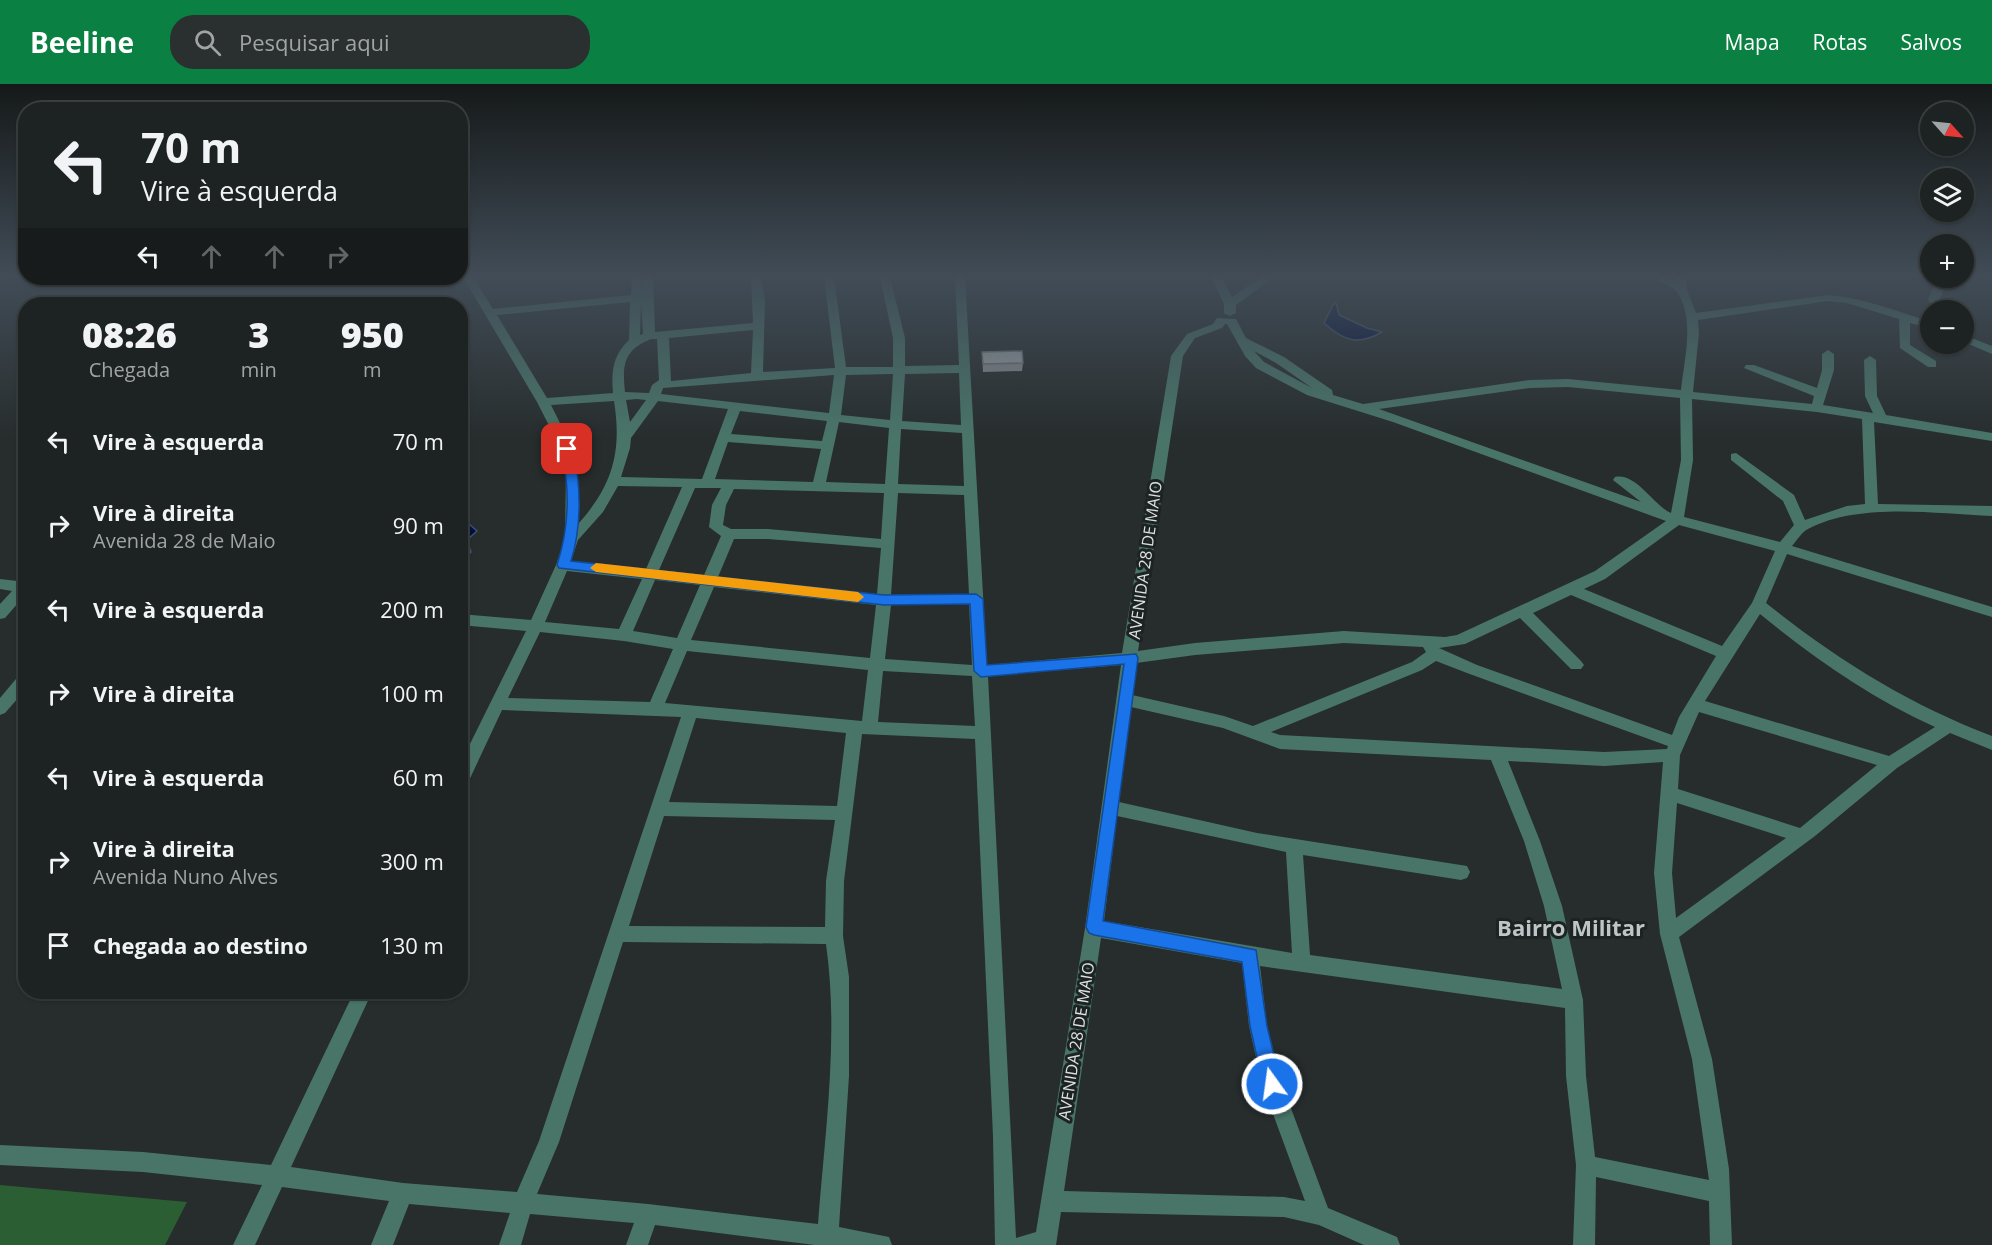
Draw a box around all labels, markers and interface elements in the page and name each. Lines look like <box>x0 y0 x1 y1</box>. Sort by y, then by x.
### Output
search box <box>170 15 590 69</box>
text: Beeline <box>30 23 134 61</box>
icon: search <box>191 26 224 59</box>
text: Pesquisar aqui <box>239 27 390 57</box>
text: Mapa <box>1725 28 1780 56</box>
text: Rotas <box>1813 28 1867 56</box>
text: Salvos <box>1900 28 1962 56</box>
north arrow <box>1920 102 1974 156</box>
map controls <box>1920 102 1974 354</box>
text: 70 m <box>141 118 241 175</box>
icon: left <box>42 126 120 204</box>
button: layers <box>1920 168 1974 222</box>
text: Vire à esquerda <box>141 172 338 209</box>
button: + <box>1920 234 1974 288</box>
icon: left <box>132 240 165 273</box>
icon: ahead <box>195 240 228 273</box>
icon: ahead <box>258 240 291 273</box>
icon: right <box>321 240 354 273</box>
button: − <box>1920 300 1974 354</box>
text: 08:26 <box>82 310 177 359</box>
text: 3 <box>248 310 269 359</box>
text: 950 <box>341 310 404 359</box>
text: Chegada <box>89 356 170 383</box>
text: min <box>241 356 277 383</box>
text: m <box>363 356 382 383</box>
pin <box>541 423 592 474</box>
icon: left <box>42 425 75 458</box>
text: Vire à esquerda <box>93 426 264 456</box>
text: 70 m <box>393 426 444 456</box>
icon: arrive <box>550 432 583 465</box>
street label: AVENIDA 28 DE MAIO <box>1123 480 1167 640</box>
text: Vire à direita <box>93 497 235 527</box>
icon: right <box>42 509 75 542</box>
text: 90 m <box>393 510 444 540</box>
text: Avenida 28 de Maio <box>93 527 276 554</box>
icon: left <box>42 593 75 626</box>
text: Vire à esquerda <box>93 594 264 624</box>
text: 200 m <box>380 594 444 624</box>
icon: right <box>42 677 75 710</box>
text: Vire à direita <box>93 678 235 708</box>
text: 100 m <box>380 678 444 708</box>
icon: left <box>42 761 75 794</box>
text: Vire à esquerda <box>93 762 264 792</box>
text: 60 m <box>393 762 444 792</box>
text: Vire à direita <box>93 833 235 863</box>
icon: right <box>42 845 75 878</box>
text: 300 m <box>380 846 444 876</box>
text: Avenida Nuno Alves <box>93 863 278 890</box>
district label: Bairro Militar <box>1497 912 1645 942</box>
icon: arrive <box>42 929 75 962</box>
text: Chegada ao destino <box>93 930 308 960</box>
text: 130 m <box>380 930 444 960</box>
street label: AVENIDA 28 DE MAIO <box>1053 961 1099 1121</box>
position arrow <box>1240 1052 1304 1116</box>

